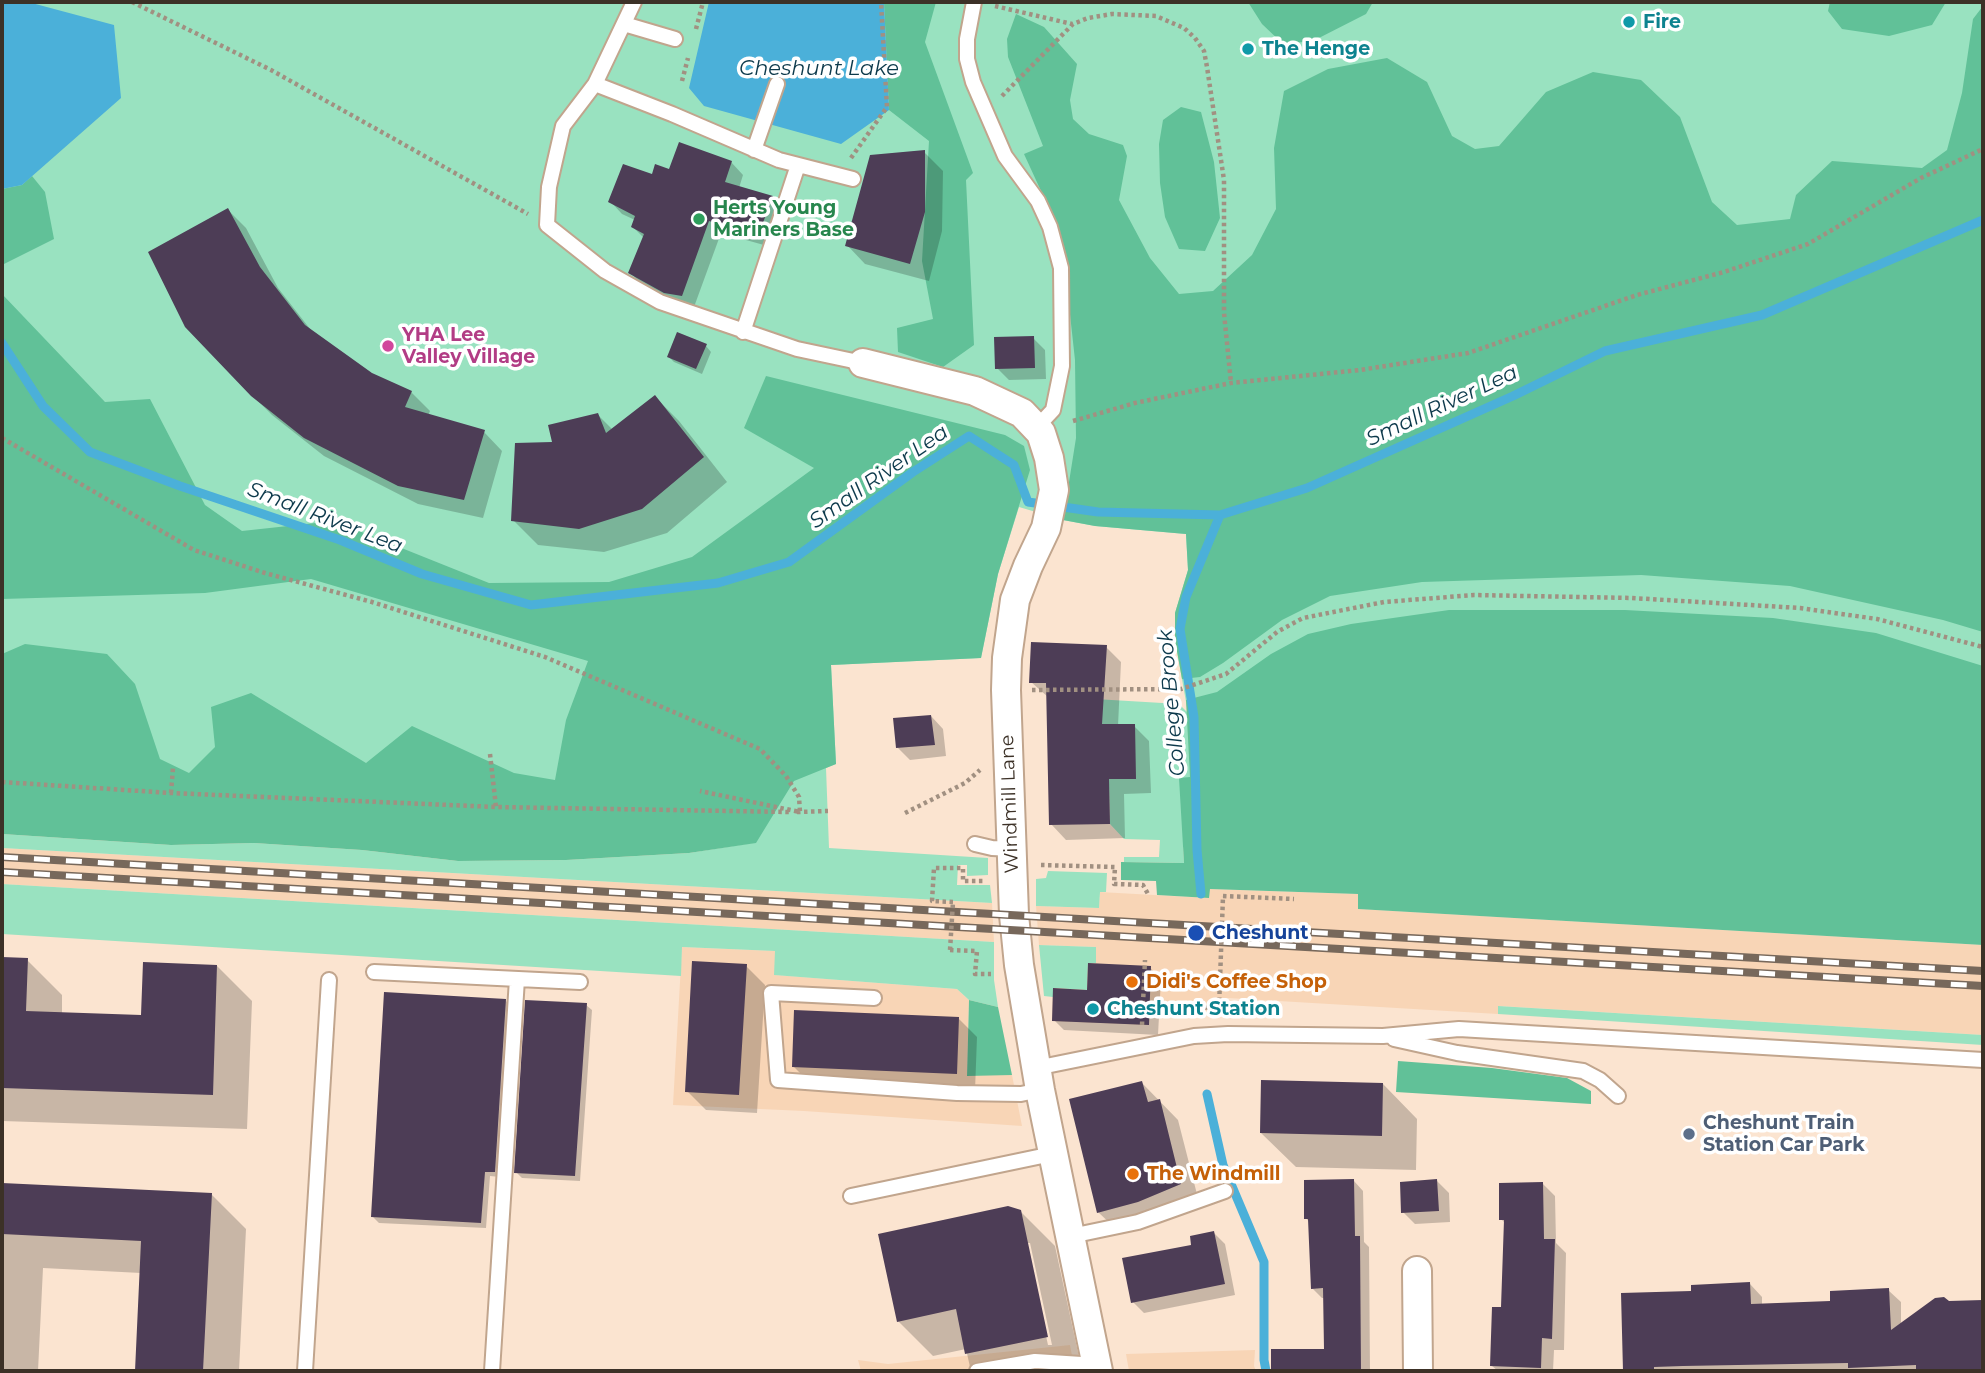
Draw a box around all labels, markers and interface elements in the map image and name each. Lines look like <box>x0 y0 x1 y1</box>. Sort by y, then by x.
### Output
place label: Fire <box>1643 11 1681 33</box>
marker: Fire <box>1621 14 1637 30</box>
place label: The Henge <box>1262 38 1370 60</box>
marker: The Henge <box>1240 41 1256 57</box>
water label: Cheshunt Lake <box>739 56 899 82</box>
place label: Herts Young Mariners Base <box>713 197 854 241</box>
marker: Herts Young Mariners Base <box>691 211 707 227</box>
place label: YHA Lee Valley Village <box>402 324 535 368</box>
marker: YHA Lee Valley Village <box>380 338 396 354</box>
water label: Small River Lea <box>1362 360 1522 452</box>
water label: Small River Lea <box>805 420 953 534</box>
water label: Small River Lea <box>244 477 406 559</box>
water label: College Brook <box>1153 629 1191 777</box>
street label: Windmill Lane <box>996 734 1024 874</box>
place label: Cheshunt <box>1212 922 1309 944</box>
marker: Cheshunt <box>1186 923 1206 943</box>
place label: Didi's Coffee Shop <box>1146 971 1327 993</box>
marker: Didi's Coffee Shop <box>1124 974 1140 990</box>
place label: Cheshunt Station <box>1107 998 1280 1020</box>
marker: Cheshunt Station <box>1085 1001 1101 1017</box>
place label: Cheshunt Train Station Car Park <box>1703 1112 1865 1156</box>
marker: Cheshunt Train Station Car Park <box>1681 1126 1697 1142</box>
place label: The Windmill <box>1147 1163 1280 1185</box>
marker: The Windmill <box>1125 1166 1141 1182</box>

